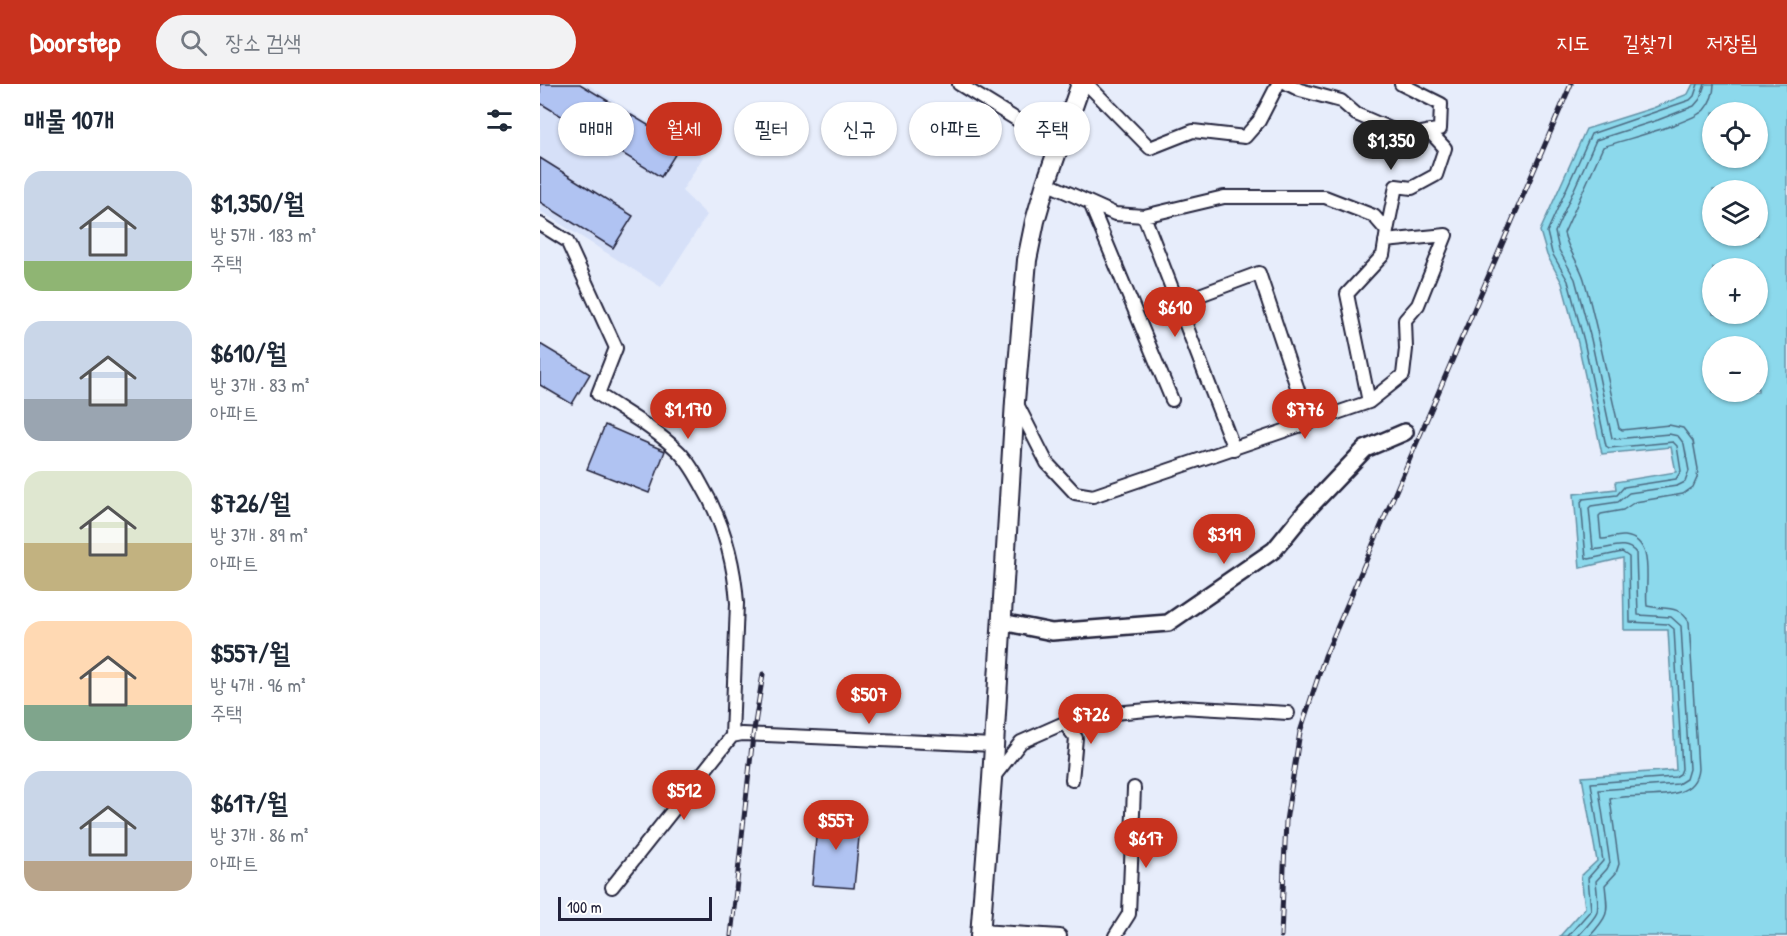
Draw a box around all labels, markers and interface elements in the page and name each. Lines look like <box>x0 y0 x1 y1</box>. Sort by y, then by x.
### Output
search box <box>156 15 576 69</box>
text: Doorstep <box>30 23 120 61</box>
icon: search <box>177 26 210 59</box>
text: 장소 검색 <box>225 27 301 57</box>
text: 지도 <box>1556 28 1590 57</box>
text: 길찾기 <box>1623 28 1673 57</box>
text: 저장됨 <box>1706 28 1757 57</box>
text: 매물 10개 <box>24 102 114 137</box>
chip: 매매 <box>558 102 634 156</box>
chip: 월세 <box>646 102 722 156</box>
chip: 필터 <box>734 102 809 156</box>
chip: 신규 <box>821 102 897 156</box>
chip: 아파트 <box>909 102 1002 156</box>
chip: 주택 <box>1014 102 1090 156</box>
map controls <box>1702 102 1768 402</box>
button: locate <box>1702 102 1768 168</box>
icon: filters <box>483 104 516 137</box>
pin: $1,350 <box>1342 120 1440 171</box>
text: $1,350 <box>1367 126 1415 153</box>
button: layers <box>1702 180 1768 246</box>
text: $1,350/월 <box>210 185 304 220</box>
icon: home <box>72 195 144 267</box>
text: 방 5개 · 183 m² <box>210 221 316 248</box>
text: 주택 <box>210 249 242 276</box>
button: + <box>1702 258 1768 324</box>
pin: $610 <box>1139 287 1211 338</box>
text: $610 <box>1158 293 1192 320</box>
text: $610/월 <box>210 335 287 370</box>
button: − <box>1702 336 1768 402</box>
icon: home <box>72 345 144 417</box>
text: 방 3개 · 83 m² <box>210 371 309 398</box>
pin: $1,170 <box>639 389 737 440</box>
pin: $776 <box>1269 389 1341 440</box>
text: $1,170 <box>664 395 712 422</box>
text: $776 <box>1286 395 1324 422</box>
text: 아파트 <box>210 399 258 426</box>
text: $726/월 <box>210 485 291 520</box>
icon: home <box>72 495 144 567</box>
pin: $319 <box>1188 514 1260 565</box>
text: $319 <box>1207 520 1241 547</box>
text: 방 3개 · 89 m² <box>210 521 308 548</box>
text: 아파트 <box>210 549 258 576</box>
text: $557/월 <box>210 635 290 670</box>
icon: home <box>72 645 144 717</box>
text: 방 4개 · 96 m² <box>210 671 306 698</box>
pin: $507 <box>833 674 905 725</box>
text: $507 <box>850 680 888 707</box>
pin: $726 <box>1055 694 1127 745</box>
text: 주택 <box>210 699 242 726</box>
text: $726 <box>1072 700 1110 727</box>
pin: $512 <box>648 770 720 821</box>
text: $512 <box>666 776 702 803</box>
text: $617/월 <box>210 785 288 820</box>
icon: home <box>72 795 144 867</box>
pin: $557 <box>800 800 872 851</box>
text: $557 <box>818 806 854 833</box>
pin: $617 <box>1110 818 1182 869</box>
text: 방 3개 · 86 m² <box>210 821 308 848</box>
text: $617 <box>1128 824 1164 851</box>
text: 아파트 <box>210 849 258 876</box>
scale bar <box>558 894 712 922</box>
text: 100 m <box>567 896 602 918</box>

